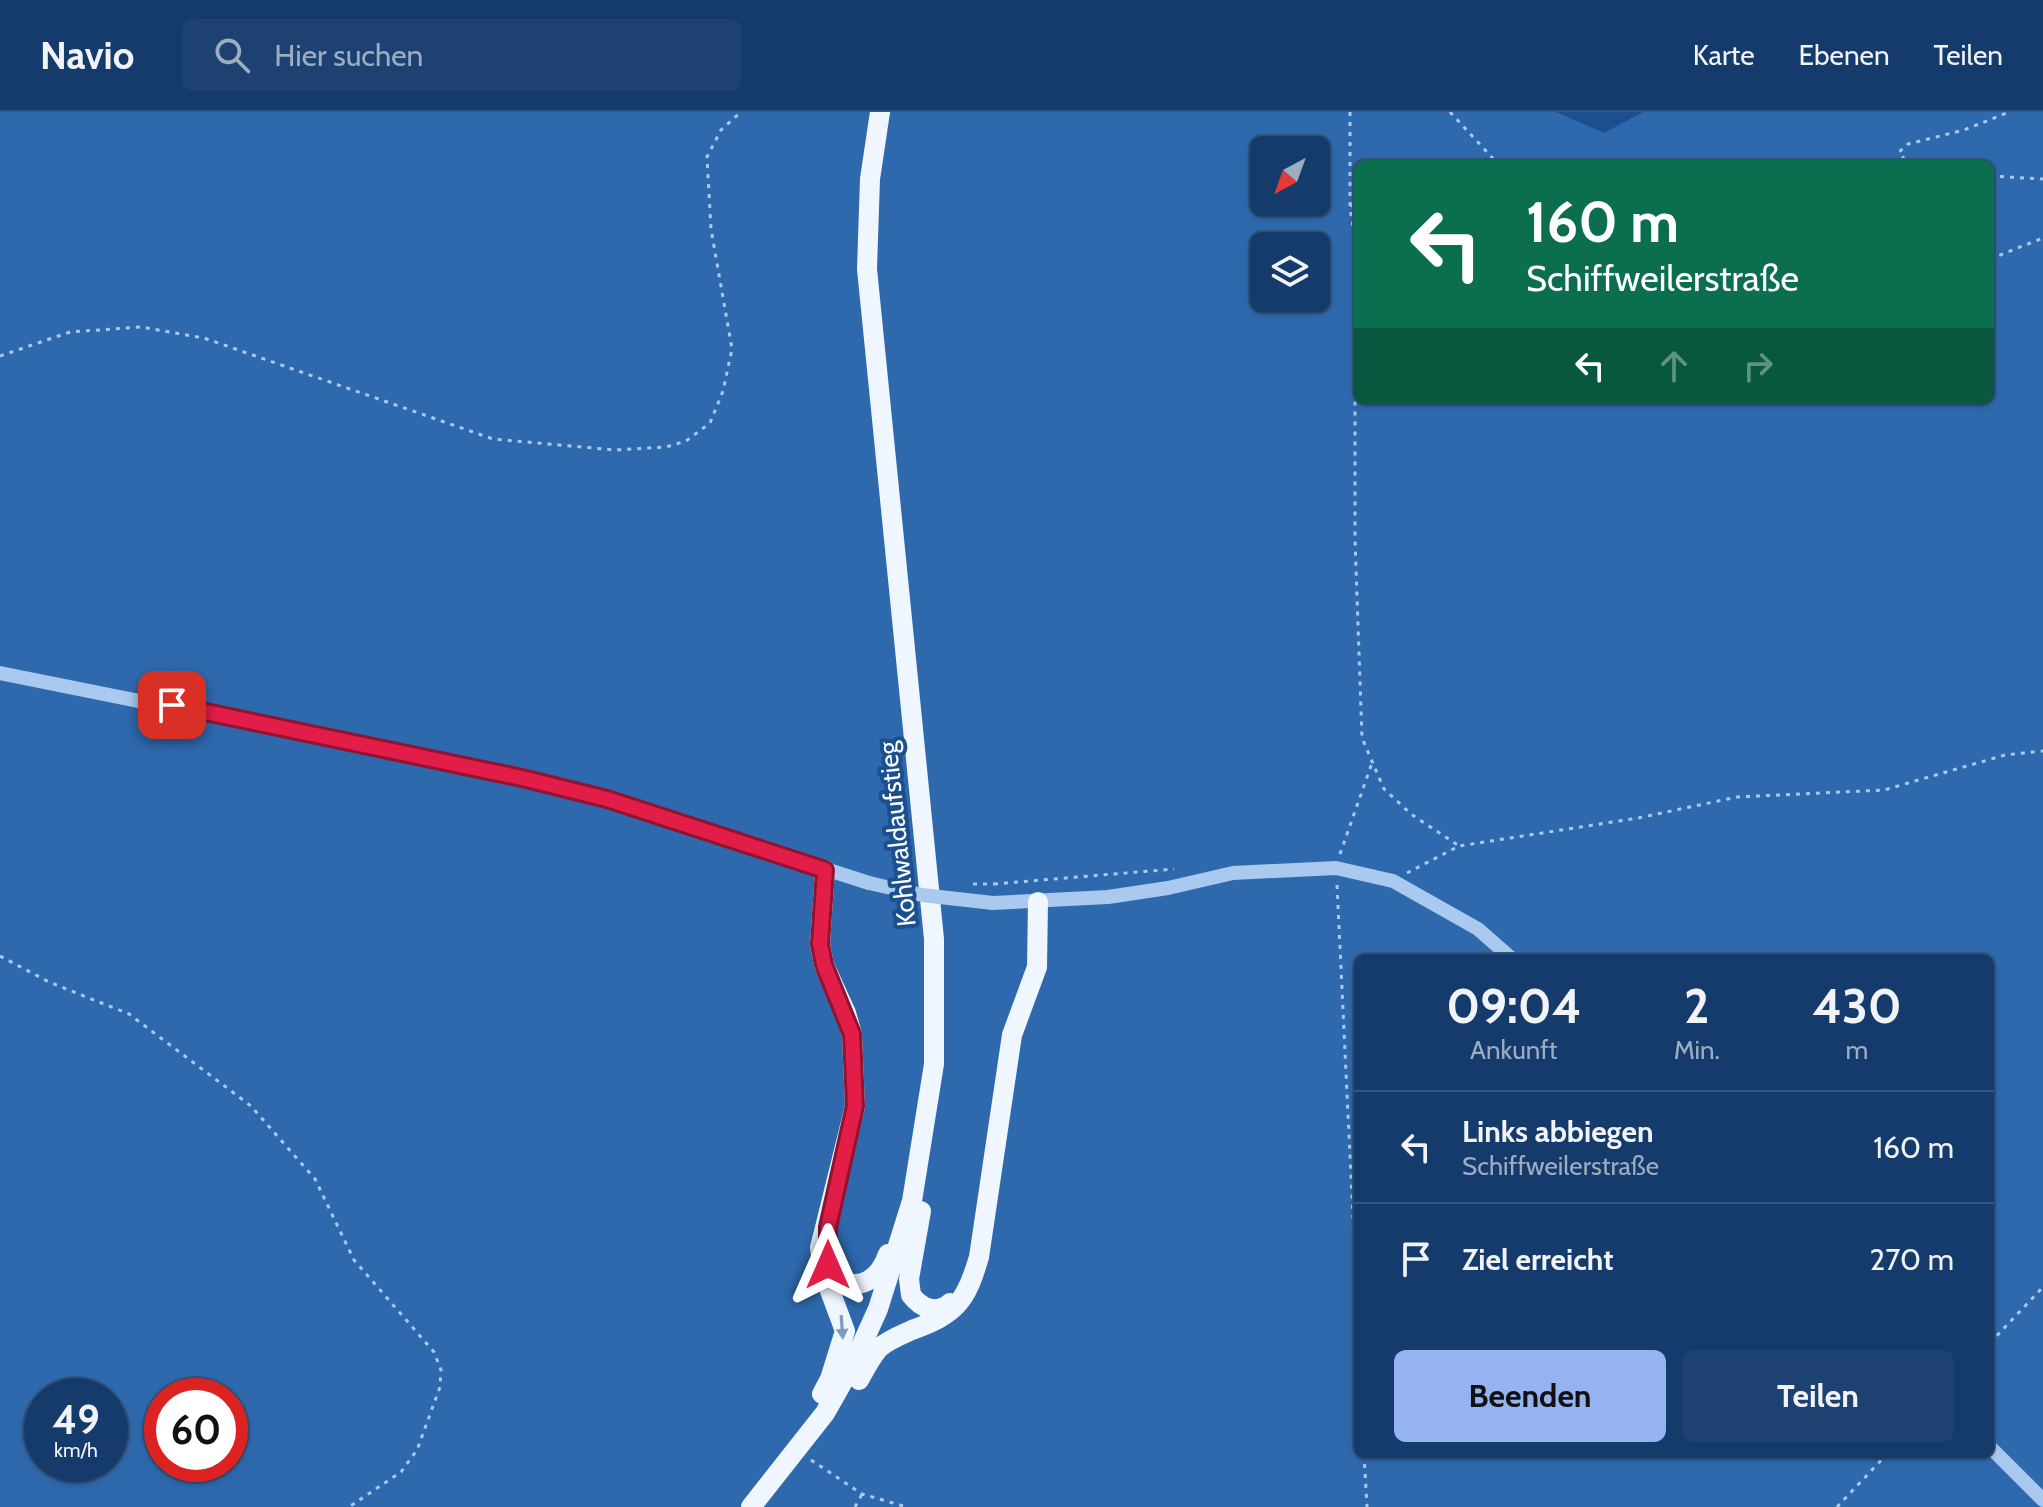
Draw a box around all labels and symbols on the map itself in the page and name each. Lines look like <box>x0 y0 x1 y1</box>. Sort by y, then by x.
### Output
north arrow <box>1250 136 1330 216</box>
pin <box>138 671 206 739</box>
street label: Kohlwaldaufstieg <box>871 739 923 928</box>
position arrow <box>786 1223 870 1307</box>
one-way arrow <box>836 1314 849 1339</box>
speed limit sign: 60 <box>144 1378 248 1482</box>

